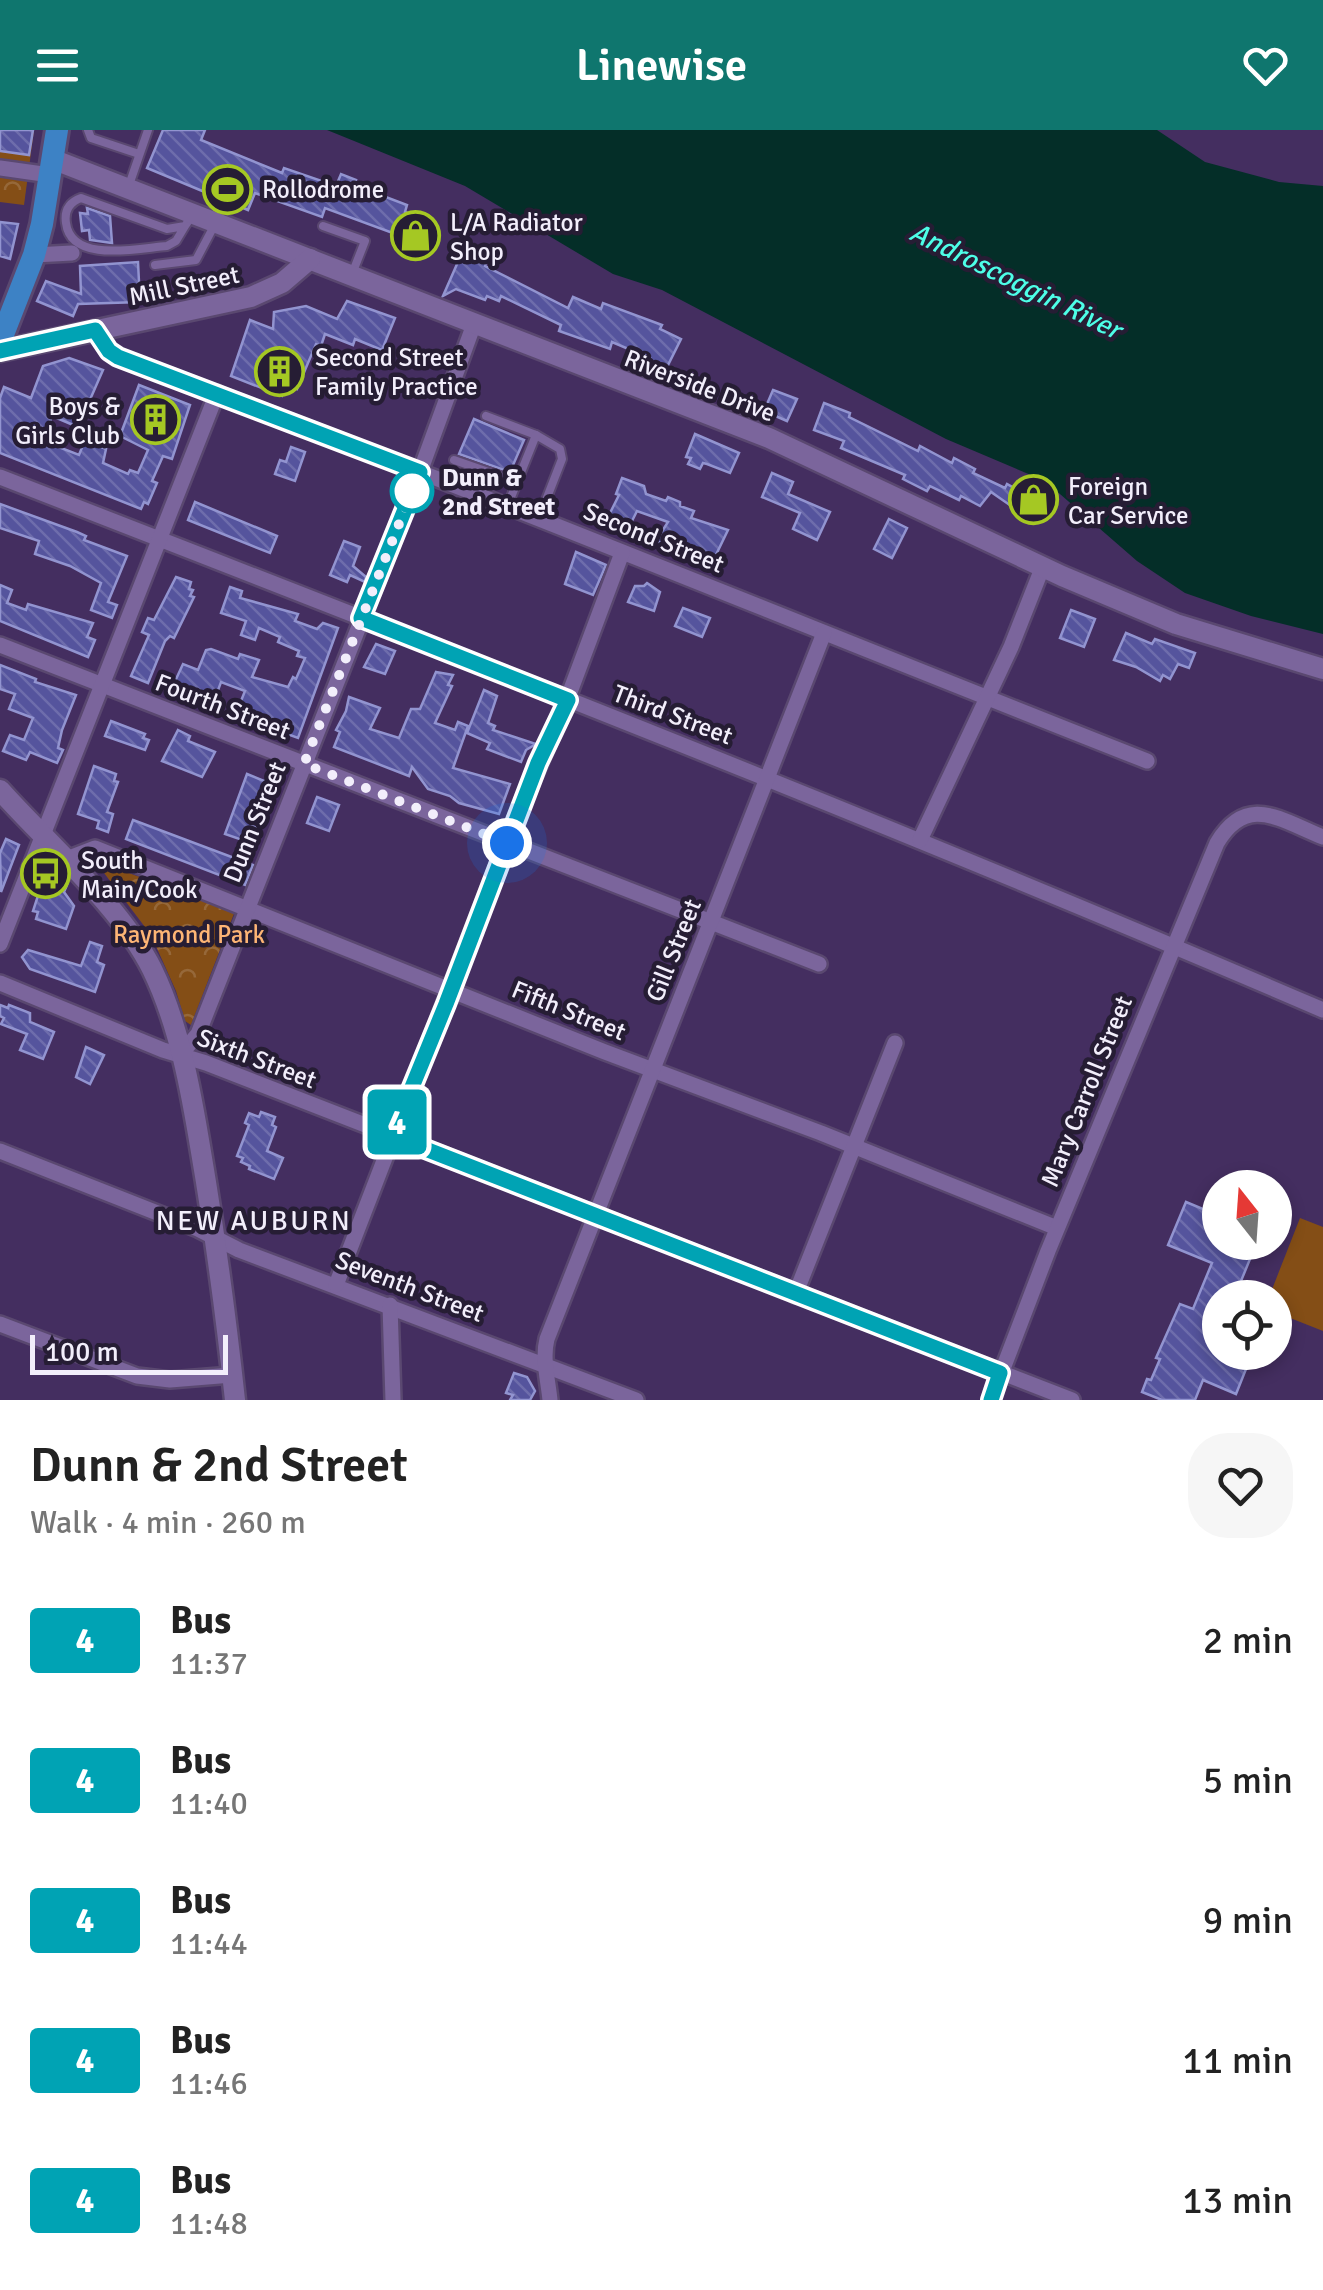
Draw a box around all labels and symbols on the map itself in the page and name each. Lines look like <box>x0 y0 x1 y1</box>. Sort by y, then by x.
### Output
sports icon: Rollodrome <box>201 163 253 215</box>
place label: Rollodrome <box>262 174 384 205</box>
place label: L/A Radiator Shop <box>450 207 584 267</box>
shop icon: L/A Radiator Shop <box>389 210 441 262</box>
water label: Androscoggin River <box>904 215 1130 348</box>
street label: Mill Street <box>126 259 242 312</box>
place label: Second Street Family Practice <box>315 342 478 402</box>
street label: Riverside Drive <box>620 342 780 428</box>
building icon: Second Street Family Practice <box>254 345 306 397</box>
place label: Boys & Girls Club <box>15 391 120 451</box>
building icon: Boys & Girls Club <box>129 394 181 446</box>
place label: Dunn & 2nd Street <box>442 462 555 522</box>
marker: Dunn & 2nd Street <box>391 470 433 512</box>
place label: Foreign Car Service <box>1068 471 1189 531</box>
shop icon: Foreign Car Service <box>1007 474 1059 526</box>
street label: Second Street <box>579 495 729 580</box>
street label: Fourth Street <box>151 667 295 746</box>
street label: Third Street <box>609 678 737 752</box>
street label: Dunn Street <box>216 757 293 887</box>
your location <box>482 818 532 868</box>
place label: South Main/Cook <box>81 845 198 905</box>
bus stop icon: South Main/Cook <box>20 848 72 900</box>
street label: Gill Street <box>639 894 708 1006</box>
park label: Raymond Park <box>113 919 266 950</box>
street label: Fifth Street <box>507 974 631 1047</box>
street label: Mary Carroll Street <box>1034 991 1139 1191</box>
street label: Sixth Street <box>193 1022 321 1095</box>
line badge: 4 <box>364 1090 430 1154</box>
north arrow <box>1202 1170 1292 1260</box>
district label: NEW AUBURN <box>156 1204 352 1238</box>
street label: Seventh Street <box>331 1244 489 1329</box>
scale bar <box>30 1330 228 1374</box>

